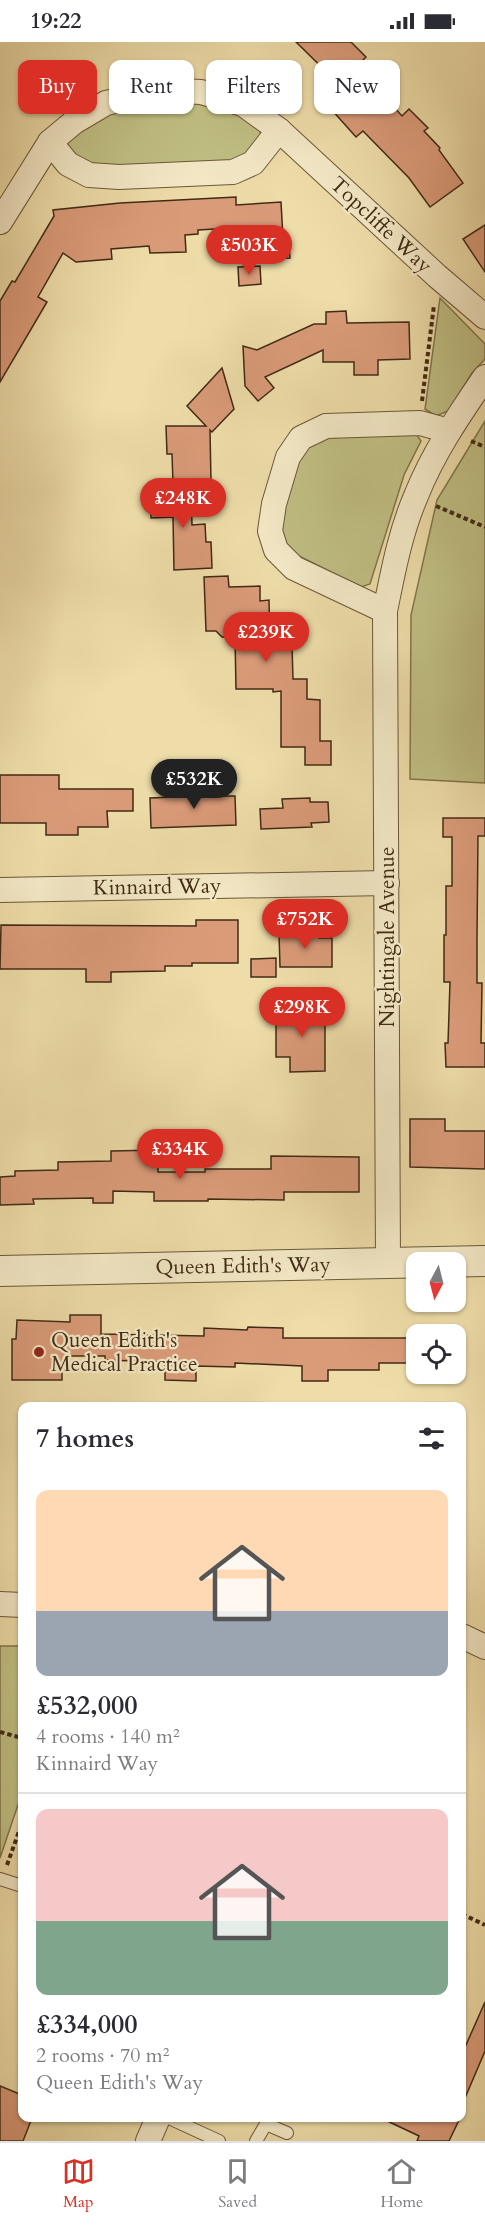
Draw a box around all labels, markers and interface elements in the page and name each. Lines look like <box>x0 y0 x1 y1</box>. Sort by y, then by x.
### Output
text: 19:22 <box>30 6 81 36</box>
chip: Buy <box>18 60 97 114</box>
chip: Rent <box>109 60 194 114</box>
chip: Filters <box>206 60 302 114</box>
chip: New <box>314 60 400 114</box>
street label: Topcliffe Way <box>324 170 438 280</box>
pin: £503K <box>207 225 291 276</box>
text: £503K <box>220 231 278 258</box>
pin: £248K <box>141 478 225 529</box>
text: £248K <box>154 484 212 511</box>
pin: £239K <box>224 612 308 663</box>
text: £239K <box>237 618 295 645</box>
pin: £532K <box>152 759 236 810</box>
text: £532K <box>165 765 223 792</box>
street label: Nightingale Avenue <box>373 846 402 1028</box>
street label: Kinnaird Way <box>93 871 221 903</box>
pin: £752K <box>263 899 347 950</box>
text: £752K <box>276 905 334 932</box>
pin: £298K <box>260 987 344 1038</box>
text: £298K <box>273 993 331 1020</box>
pin: £334K <box>138 1129 222 1180</box>
text: £334K <box>151 1135 209 1162</box>
street label: Queen Edith's Way <box>155 1250 331 1282</box>
north arrow <box>406 1252 466 1312</box>
map controls <box>406 1252 466 1384</box>
button: locate <box>406 1324 466 1384</box>
place label: Queen Edith's Medical Practice <box>51 1326 197 1379</box>
marker: Queen Edith's Medical Practice <box>32 1345 46 1359</box>
text: 7 homes <box>36 1421 134 1456</box>
icon: filters <box>415 1422 448 1455</box>
icon: home <box>188 1529 296 1637</box>
text: £532,000 <box>36 1688 138 1723</box>
text: 4 rooms · 140 m² <box>36 1723 180 1750</box>
text: Kinnaird Way <box>36 1750 158 1777</box>
icon: home <box>188 1848 296 1956</box>
text: £334,000 <box>36 2007 138 2042</box>
text: 2 rooms · 70 m² <box>36 2042 169 2069</box>
text: Queen Edith's Way <box>36 2069 203 2096</box>
tab: Map <box>62 2155 95 2213</box>
tab: Saved <box>218 2155 257 2213</box>
tab: Home <box>380 2155 423 2213</box>

